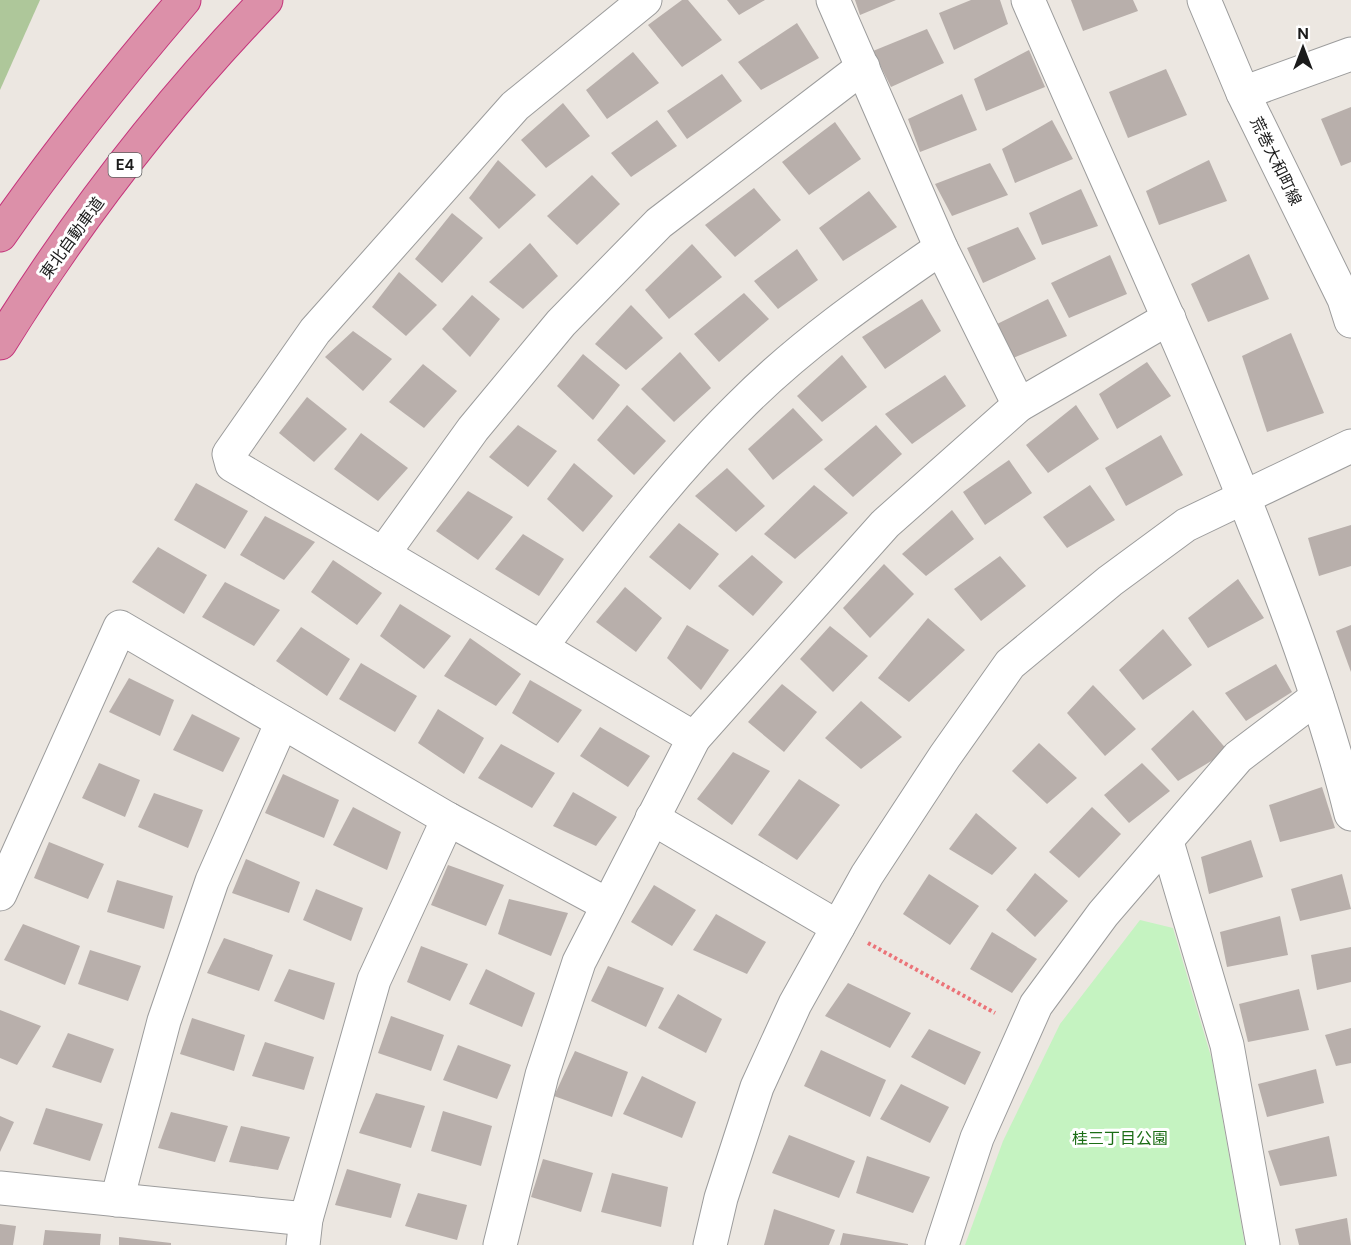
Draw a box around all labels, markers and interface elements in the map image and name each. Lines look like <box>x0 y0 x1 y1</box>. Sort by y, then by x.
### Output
north arrow <box>1273 18 1333 78</box>
text: N <box>1297 23 1309 44</box>
street label: 荒巻大和町線 <box>1246 113 1306 209</box>
road number: E4 <box>108 153 142 177</box>
street label: 東北自動車道 <box>35 193 109 283</box>
park label: 桂三丁目公園 <box>1072 1128 1168 1149</box>

